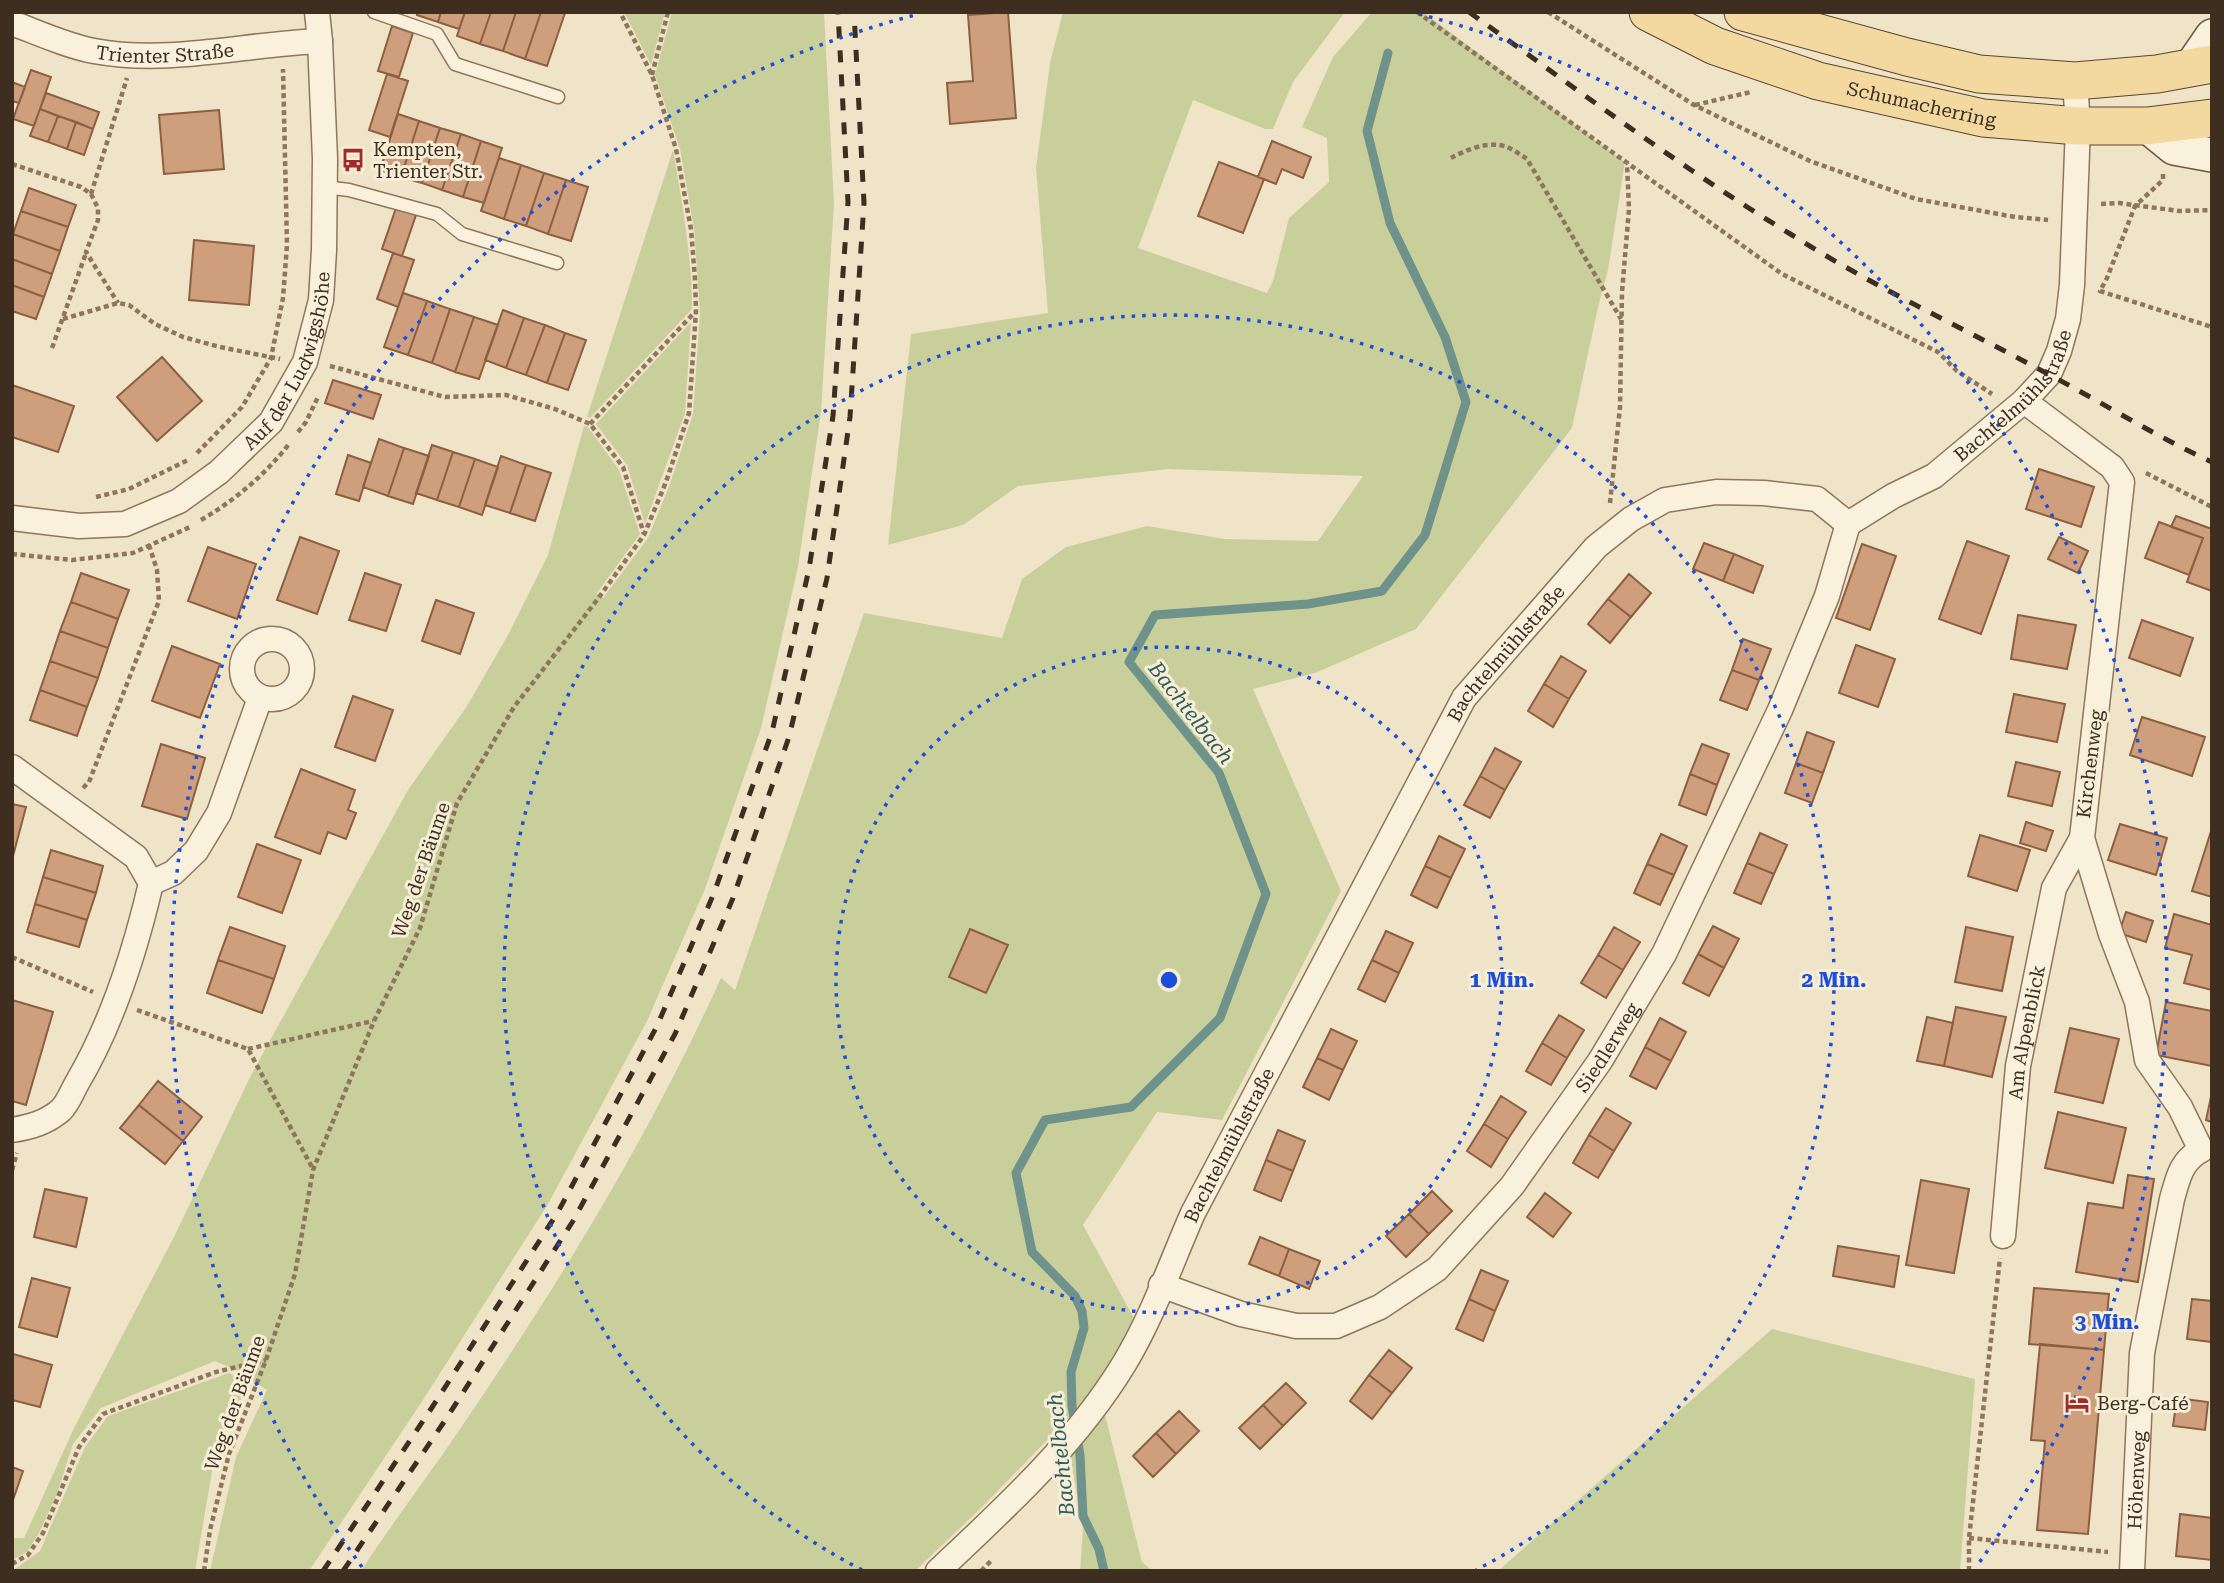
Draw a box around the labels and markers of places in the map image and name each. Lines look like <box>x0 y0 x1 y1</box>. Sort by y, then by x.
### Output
place label: Kempten, Trienter Str. <box>373 138 483 183</box>
bus stop icon: Kempten, Trienter Str. <box>339 146 367 174</box>
centre of rings <box>1157 968 1181 992</box>
hotel icon: Berg-Café <box>2063 1389 2091 1417</box>
place label: Berg-Café <box>2097 1392 2189 1415</box>

